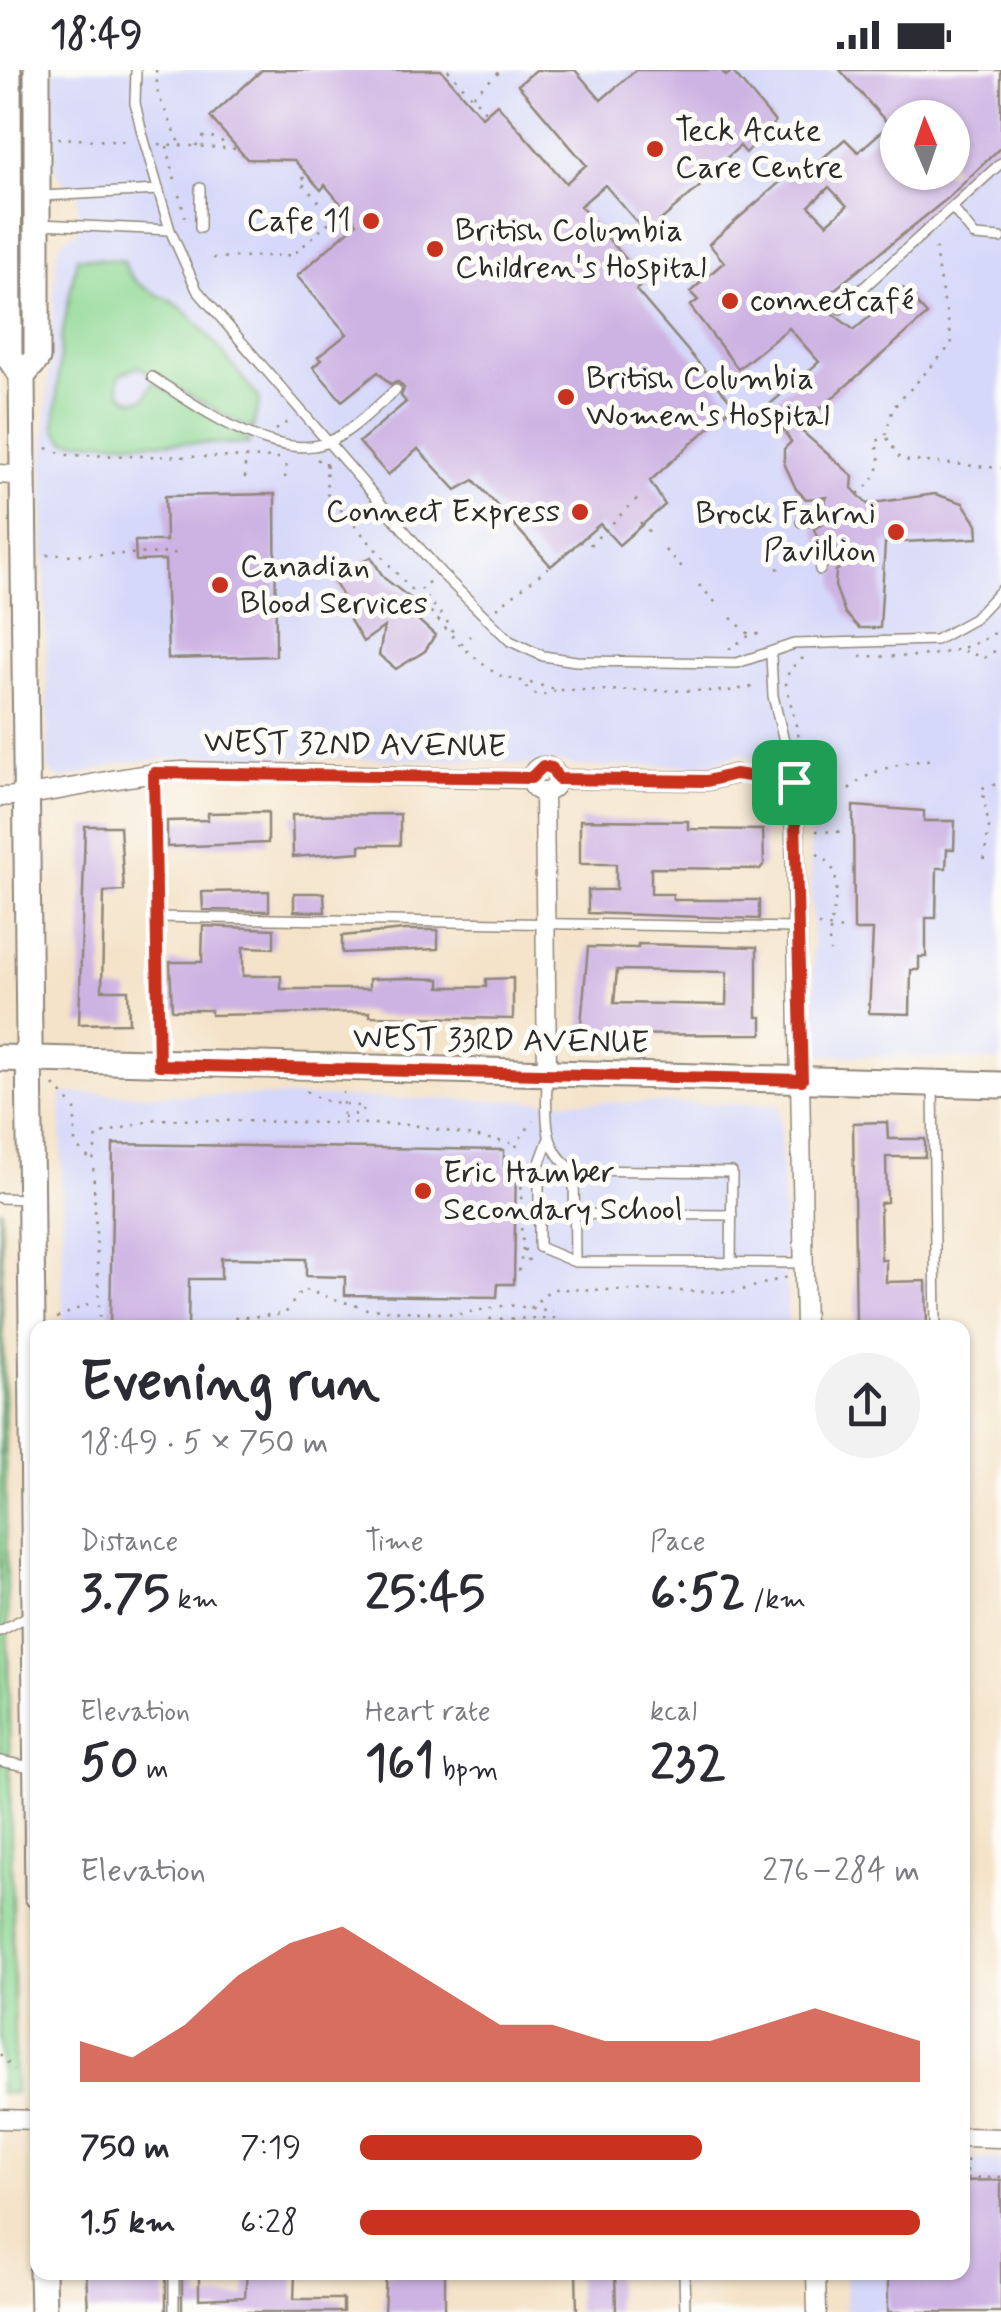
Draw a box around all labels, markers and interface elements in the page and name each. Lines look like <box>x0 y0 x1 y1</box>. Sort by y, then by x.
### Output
text: 18:49 <box>50 11 143 60</box>
north arrow <box>880 100 970 190</box>
map controls <box>880 100 970 190</box>
place label: Teck Acute Care Centre <box>675 110 843 189</box>
marker: Teck Acute Care Centre <box>644 138 666 160</box>
place label: Cafe 11 <box>247 200 351 242</box>
marker: Cafe 11 <box>360 210 382 232</box>
place label: British Columbia Children's Hospital <box>455 210 706 289</box>
marker: British Columbia Children's Hospital <box>424 238 446 260</box>
place label: connectcafé <box>750 280 914 322</box>
marker: connectcafé <box>719 290 741 312</box>
place label: British Columbia Women's Hospital <box>586 358 830 437</box>
marker: British Columbia Women's Hospital <box>555 386 577 408</box>
place label: Connect Express <box>326 491 560 533</box>
place label: Brock Fahrni Pavillion <box>696 493 876 572</box>
marker: Connect Express <box>569 501 591 523</box>
marker: Brock Fahrni Pavillion <box>885 521 907 543</box>
place label: Canadian Blood Services <box>240 546 428 625</box>
marker: Canadian Blood Services <box>209 574 231 596</box>
street label: WEST 32ND AVENUE <box>204 721 506 769</box>
pin <box>752 740 837 825</box>
icon: arrive <box>767 755 822 810</box>
street label: WEST 33RD AVENUE <box>353 1017 649 1065</box>
place label: Eric Hamber Secondary School <box>443 1152 683 1231</box>
marker: Eric Hamber Secondary School <box>412 1180 434 1202</box>
text: Evening run <box>80 1348 380 1420</box>
button: share <box>815 1353 920 1458</box>
text: 18:49 · 5 × 750 m <box>80 1422 329 1464</box>
text: Distance <box>80 1524 178 1561</box>
text: Time <box>365 1524 424 1561</box>
text: Pace <box>650 1524 706 1561</box>
text: 3.75 <box>80 1561 170 1627</box>
text: 25:45 <box>365 1561 485 1627</box>
text: 6:52 <box>650 1561 745 1627</box>
text: km <box>170 1582 218 1619</box>
text: /km <box>745 1582 806 1619</box>
text: Elevation <box>80 1694 190 1731</box>
text: Heart rate <box>365 1694 491 1731</box>
text: kcal <box>650 1694 697 1731</box>
text: 50 <box>80 1731 139 1797</box>
text: 161 <box>365 1731 434 1797</box>
text: 232 <box>650 1731 725 1797</box>
text: m <box>139 1752 168 1789</box>
text: bpm <box>434 1752 498 1789</box>
text: Elevation <box>80 1850 206 1892</box>
text: 276–284 m <box>762 1850 920 1892</box>
text: 750 m <box>80 2127 170 2169</box>
text: 7:19 <box>240 2127 301 2169</box>
text: 1.5 km <box>80 2202 176 2244</box>
text: 6:28 <box>240 2202 298 2244</box>

